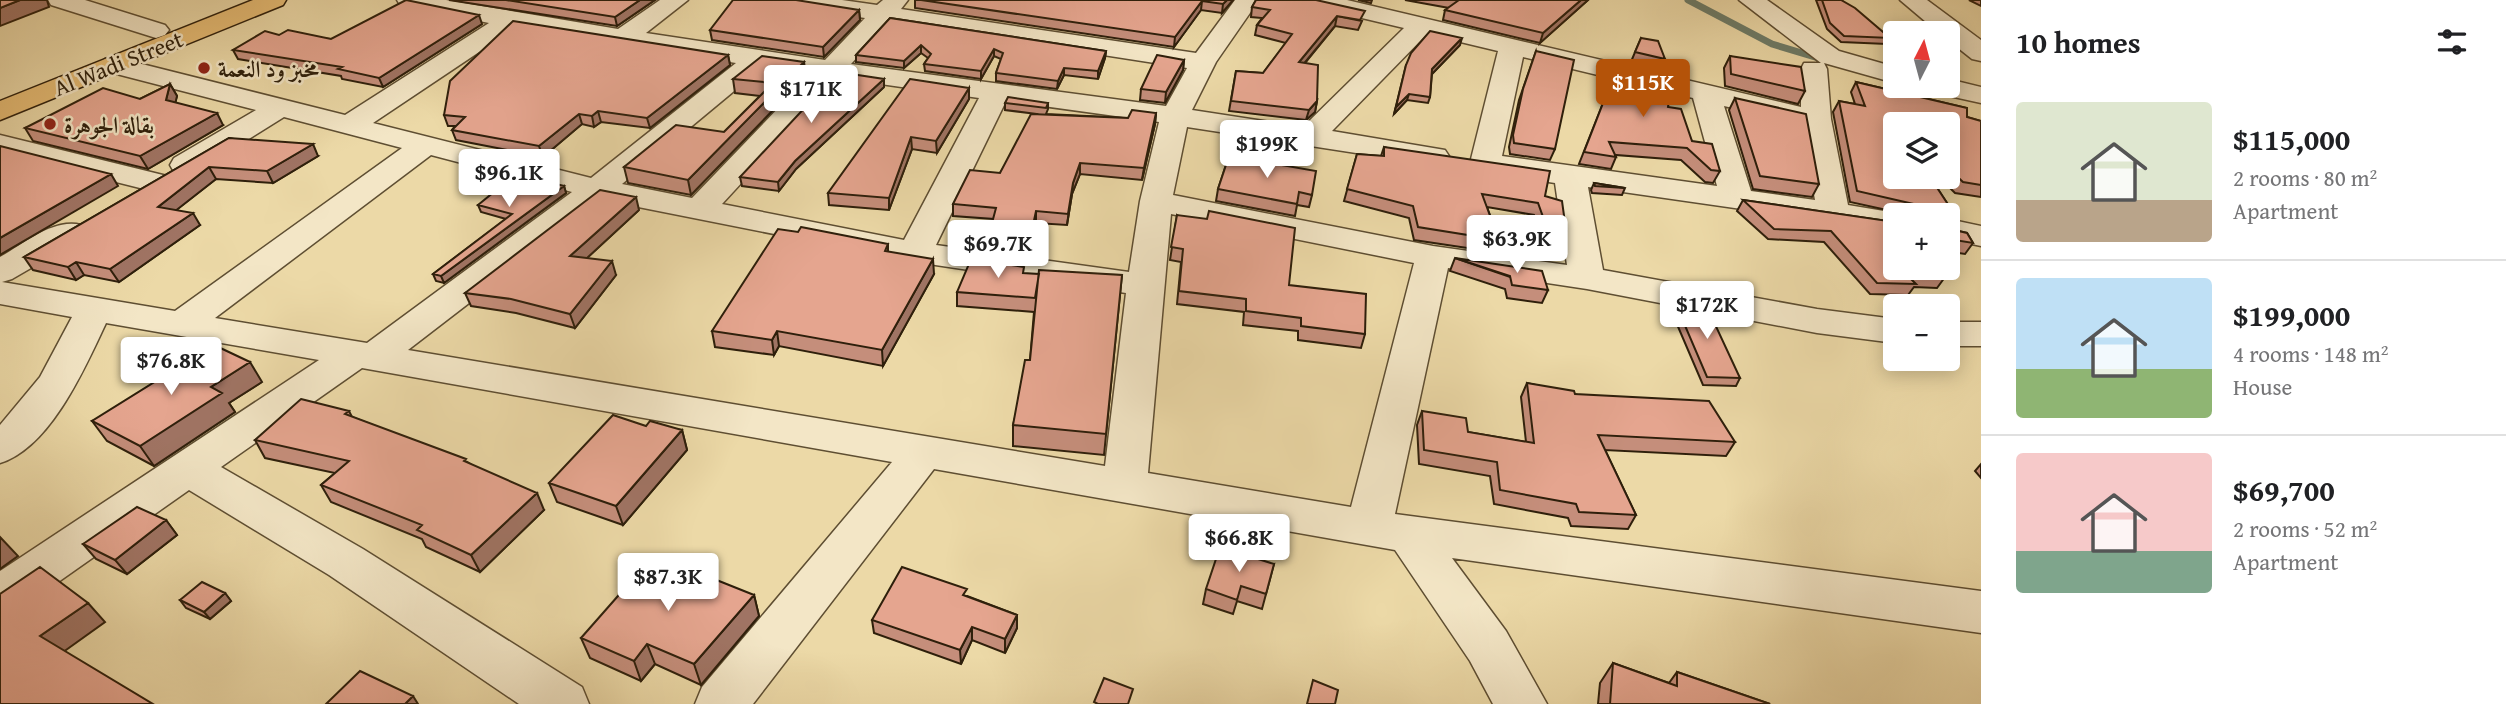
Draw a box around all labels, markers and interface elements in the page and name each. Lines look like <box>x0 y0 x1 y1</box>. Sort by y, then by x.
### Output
text: 10 homes <box>2016 20 2141 64</box>
north arrow <box>1883 21 1960 98</box>
map controls <box>1883 21 1960 371</box>
street label: Al Wadi Street <box>48 22 188 104</box>
icon: filters <box>2433 23 2471 61</box>
place label: مخبز ود النعمة <box>218 52 320 85</box>
marker: مخبز ود النعمة <box>196 60 212 76</box>
pin: $115K <box>1594 60 1692 119</box>
text: $115K <box>1612 65 1674 98</box>
pin: $171K <box>762 66 860 125</box>
text: $171K <box>780 71 842 104</box>
place label: بقالة الجوهرة <box>64 108 154 141</box>
button: layers <box>1883 112 1960 189</box>
marker: بقالة الجوهرة <box>42 116 58 132</box>
text: $115,000 <box>2233 117 2350 161</box>
pin: $199K <box>1218 120 1316 180</box>
text: $199K <box>1236 126 1298 159</box>
icon: home <box>2072 130 2156 214</box>
pin: $96.1K <box>452 150 566 209</box>
text: $96.1K <box>475 155 543 188</box>
text: 2 rooms · 80 m² <box>2233 161 2377 194</box>
text: Apartment <box>2233 194 2338 227</box>
button: + <box>1883 203 1960 280</box>
pin: $63.9K <box>1460 216 1574 275</box>
pin: $69.7K <box>941 220 1055 280</box>
text: $63.9K <box>1483 221 1551 254</box>
text: $69.7K <box>964 226 1032 259</box>
pin: $172K <box>1658 282 1756 341</box>
text: $172K <box>1676 287 1738 320</box>
text: $199,000 <box>2233 293 2350 337</box>
button: − <box>1883 294 1960 371</box>
icon: home <box>2072 306 2156 390</box>
text: 4 rooms · 148 m² <box>2233 337 2388 370</box>
pin: $76.8K <box>114 338 228 397</box>
text: $76.8K <box>137 343 205 376</box>
text: House <box>2233 370 2292 403</box>
text: $69,700 <box>2233 468 2335 512</box>
icon: home <box>2072 481 2156 565</box>
text: 2 rooms · 52 m² <box>2233 512 2377 545</box>
pin: $66.8K <box>1182 514 1296 574</box>
text: $66.8K <box>1205 520 1273 553</box>
text: Apartment <box>2233 545 2338 578</box>
pin: $87.3K <box>611 554 725 613</box>
text: $87.3K <box>634 559 702 592</box>

